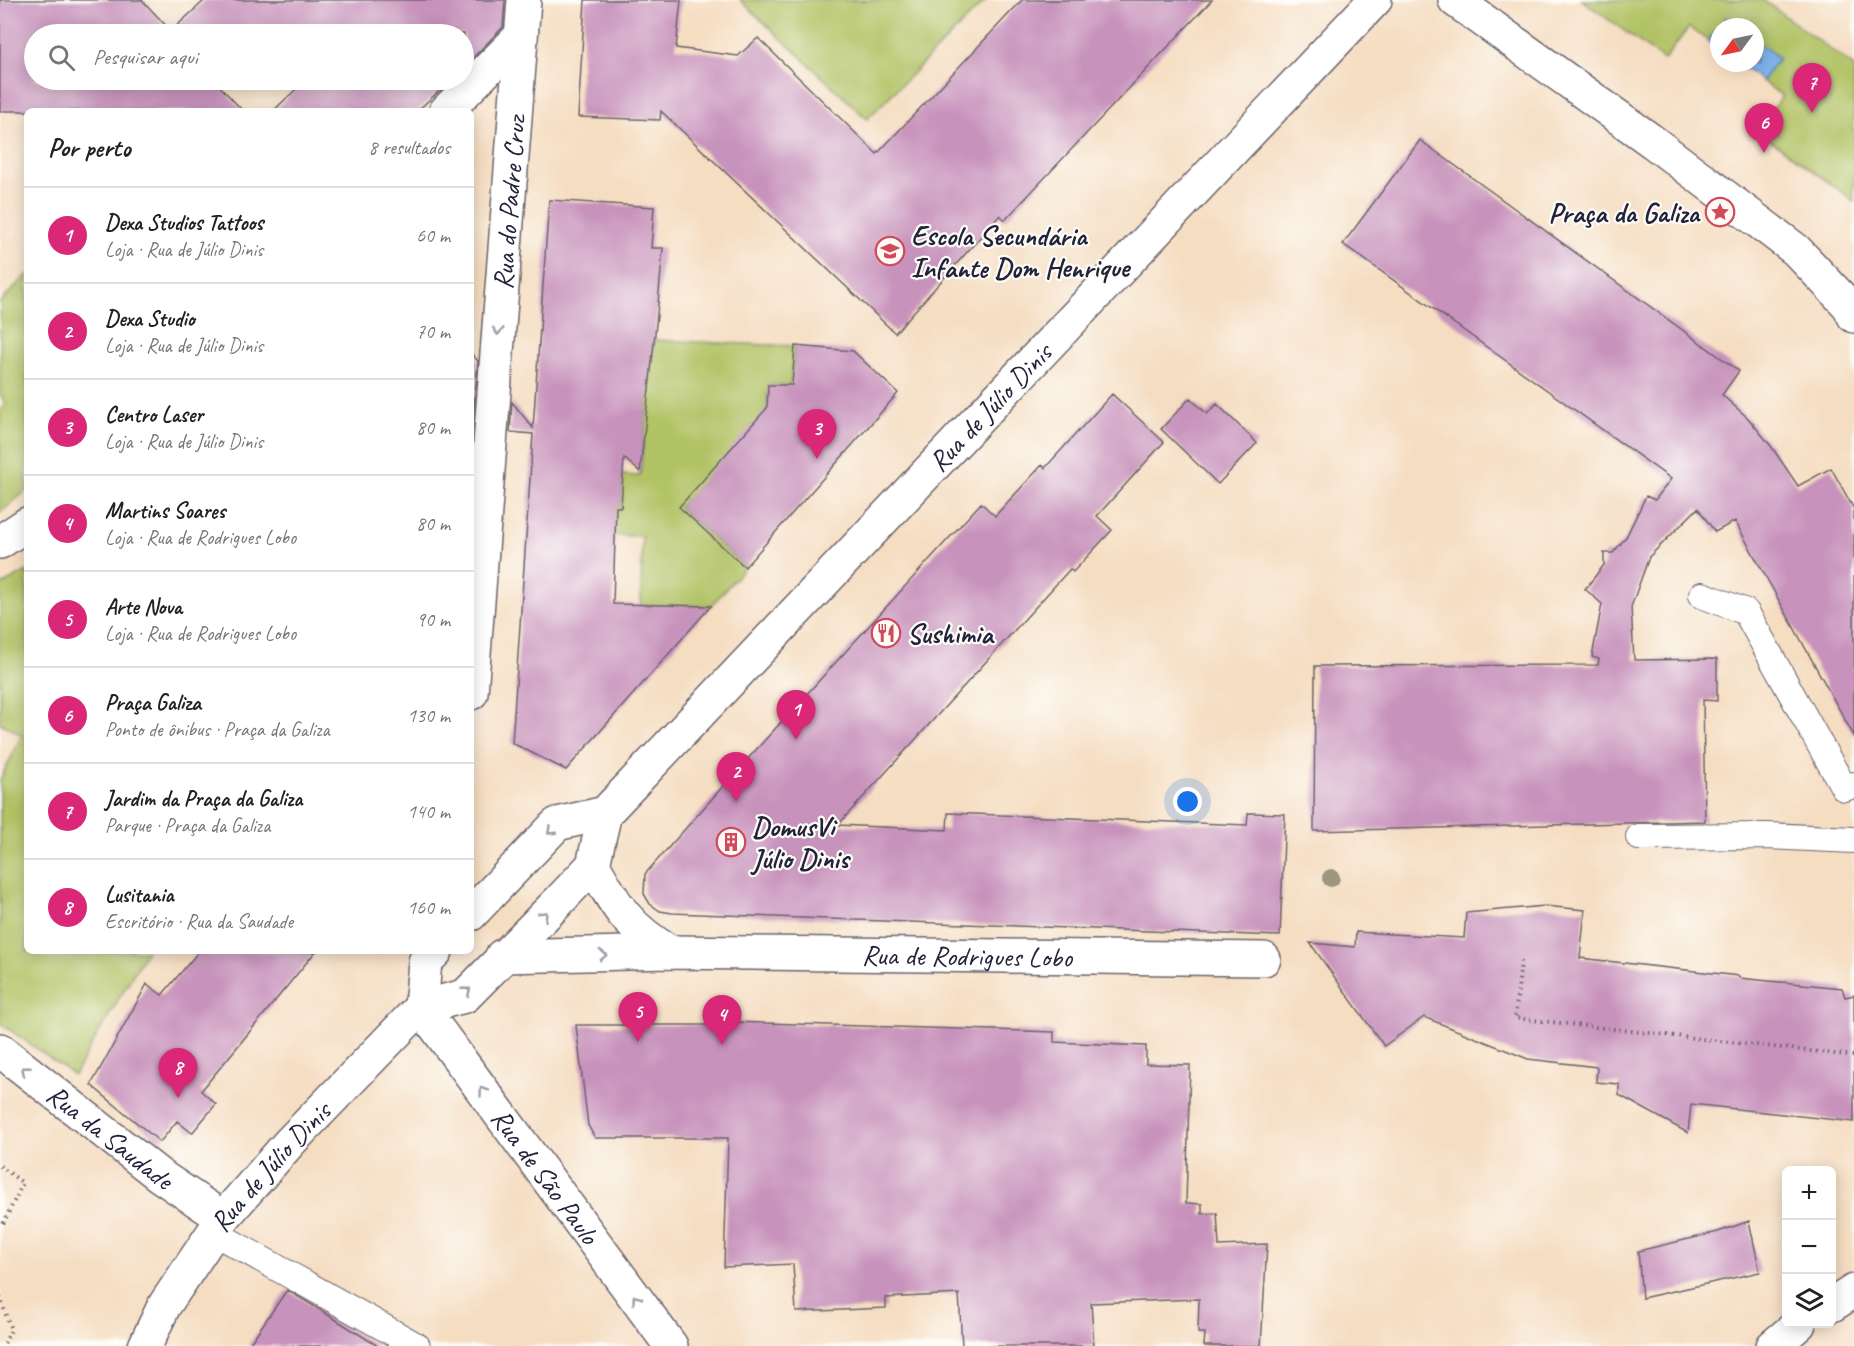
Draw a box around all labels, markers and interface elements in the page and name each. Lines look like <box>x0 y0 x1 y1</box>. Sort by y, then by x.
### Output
north arrow <box>1710 18 1764 72</box>
search box <box>24 24 474 90</box>
icon: search <box>45 41 78 74</box>
text: Pesquisar aqui <box>93 43 198 71</box>
pin: 7 <box>1792 63 1832 113</box>
pin: 6 <box>1744 104 1784 153</box>
street label: Rua do Padre Cruz <box>485 112 533 291</box>
text: Por perto <box>48 131 130 164</box>
text: 8 resultados <box>368 135 450 160</box>
place label: Praça da Galiza <box>1548 195 1702 230</box>
place icon: Praça da Galiza <box>1704 196 1736 228</box>
text: Dexa Studios Tattoos <box>105 209 263 237</box>
place label: Escola Secundária Infante Dom Henrique <box>911 218 1131 285</box>
text: 1 <box>63 223 72 248</box>
text: 60 m <box>416 223 450 248</box>
school or university icon: Escola Secundária Infante Dom Henrique <box>874 235 906 267</box>
text: Loja · Rua de Júlio Dinis <box>105 237 263 262</box>
text: Dexa Studio <box>105 305 195 333</box>
text: 2 <box>63 319 72 344</box>
text: 70 m <box>416 319 450 344</box>
one-way arrow <box>492 326 505 335</box>
text: Loja · Rua de Júlio Dinis <box>105 333 263 358</box>
street label: Rua de Júlio Dinis <box>921 334 1061 479</box>
text: Centro Laser <box>105 401 203 429</box>
pin: 3 <box>798 410 836 459</box>
text: 3 <box>63 415 72 440</box>
text: 80 m <box>416 415 450 440</box>
text: Loja · Rua de Júlio Dinis <box>105 429 263 454</box>
text: Martins Soares <box>105 497 225 525</box>
text: 4 <box>63 511 72 536</box>
text: 80 m <box>416 511 450 536</box>
text: Loja · Rua de Rodrigues Lobo <box>105 525 296 550</box>
text: Arte Nova <box>105 593 182 621</box>
text: 5 <box>63 607 72 632</box>
text: 90 m <box>416 607 450 632</box>
place label: Sushimia <box>907 616 995 651</box>
restaurant icon: Sushimia <box>870 617 902 649</box>
text: Loja · Rua de Rodrigues Lobo <box>105 621 296 646</box>
text: Praça Galiza <box>105 689 201 717</box>
pin: 1 <box>776 690 816 740</box>
text: 6 <box>63 703 72 728</box>
text: 130 m <box>407 703 450 728</box>
text: Ponto de ônibus · Praça da Galiza <box>105 717 330 742</box>
pin: 2 <box>716 752 756 802</box>
text: Jardim da Praça da Galiza <box>105 785 302 813</box>
your location <box>1173 787 1202 816</box>
text: 7 <box>63 799 72 824</box>
text: 140 m <box>407 799 450 824</box>
place label: DomusVi Júlio Dinis <box>750 809 852 876</box>
text: Parque · Praça da Galiza <box>105 813 270 838</box>
one-way arrow <box>547 823 558 834</box>
building icon: DomusVi Júlio Dinis <box>715 826 747 858</box>
text: Lusitania <box>105 881 174 909</box>
text: 8 <box>63 895 72 920</box>
text: 160 m <box>407 895 450 920</box>
text: Escritório · Rua da Saudade <box>105 909 293 934</box>
one-way arrow <box>538 911 548 922</box>
street label: Rua de Rodrigues Lobo <box>862 937 1074 975</box>
one-way arrow <box>598 948 607 961</box>
one-way arrow <box>460 987 471 998</box>
pin: 5 <box>618 992 658 1042</box>
pin: 4 <box>702 996 742 1045</box>
pin: 8 <box>158 1048 198 1098</box>
one-way arrow <box>21 1066 32 1077</box>
street label: Rua da Saudade <box>40 1077 181 1198</box>
one-way arrow <box>479 1087 490 1098</box>
street label: Rua de Júlio Dinis <box>202 1092 340 1238</box>
street label: Rua de São Paulo <box>484 1102 608 1253</box>
map controls <box>1782 1166 1836 1328</box>
button: + <box>1782 1166 1836 1220</box>
button: − <box>1782 1220 1836 1274</box>
button: layers <box>1782 1274 1836 1328</box>
one-way arrow <box>632 1294 643 1305</box>

